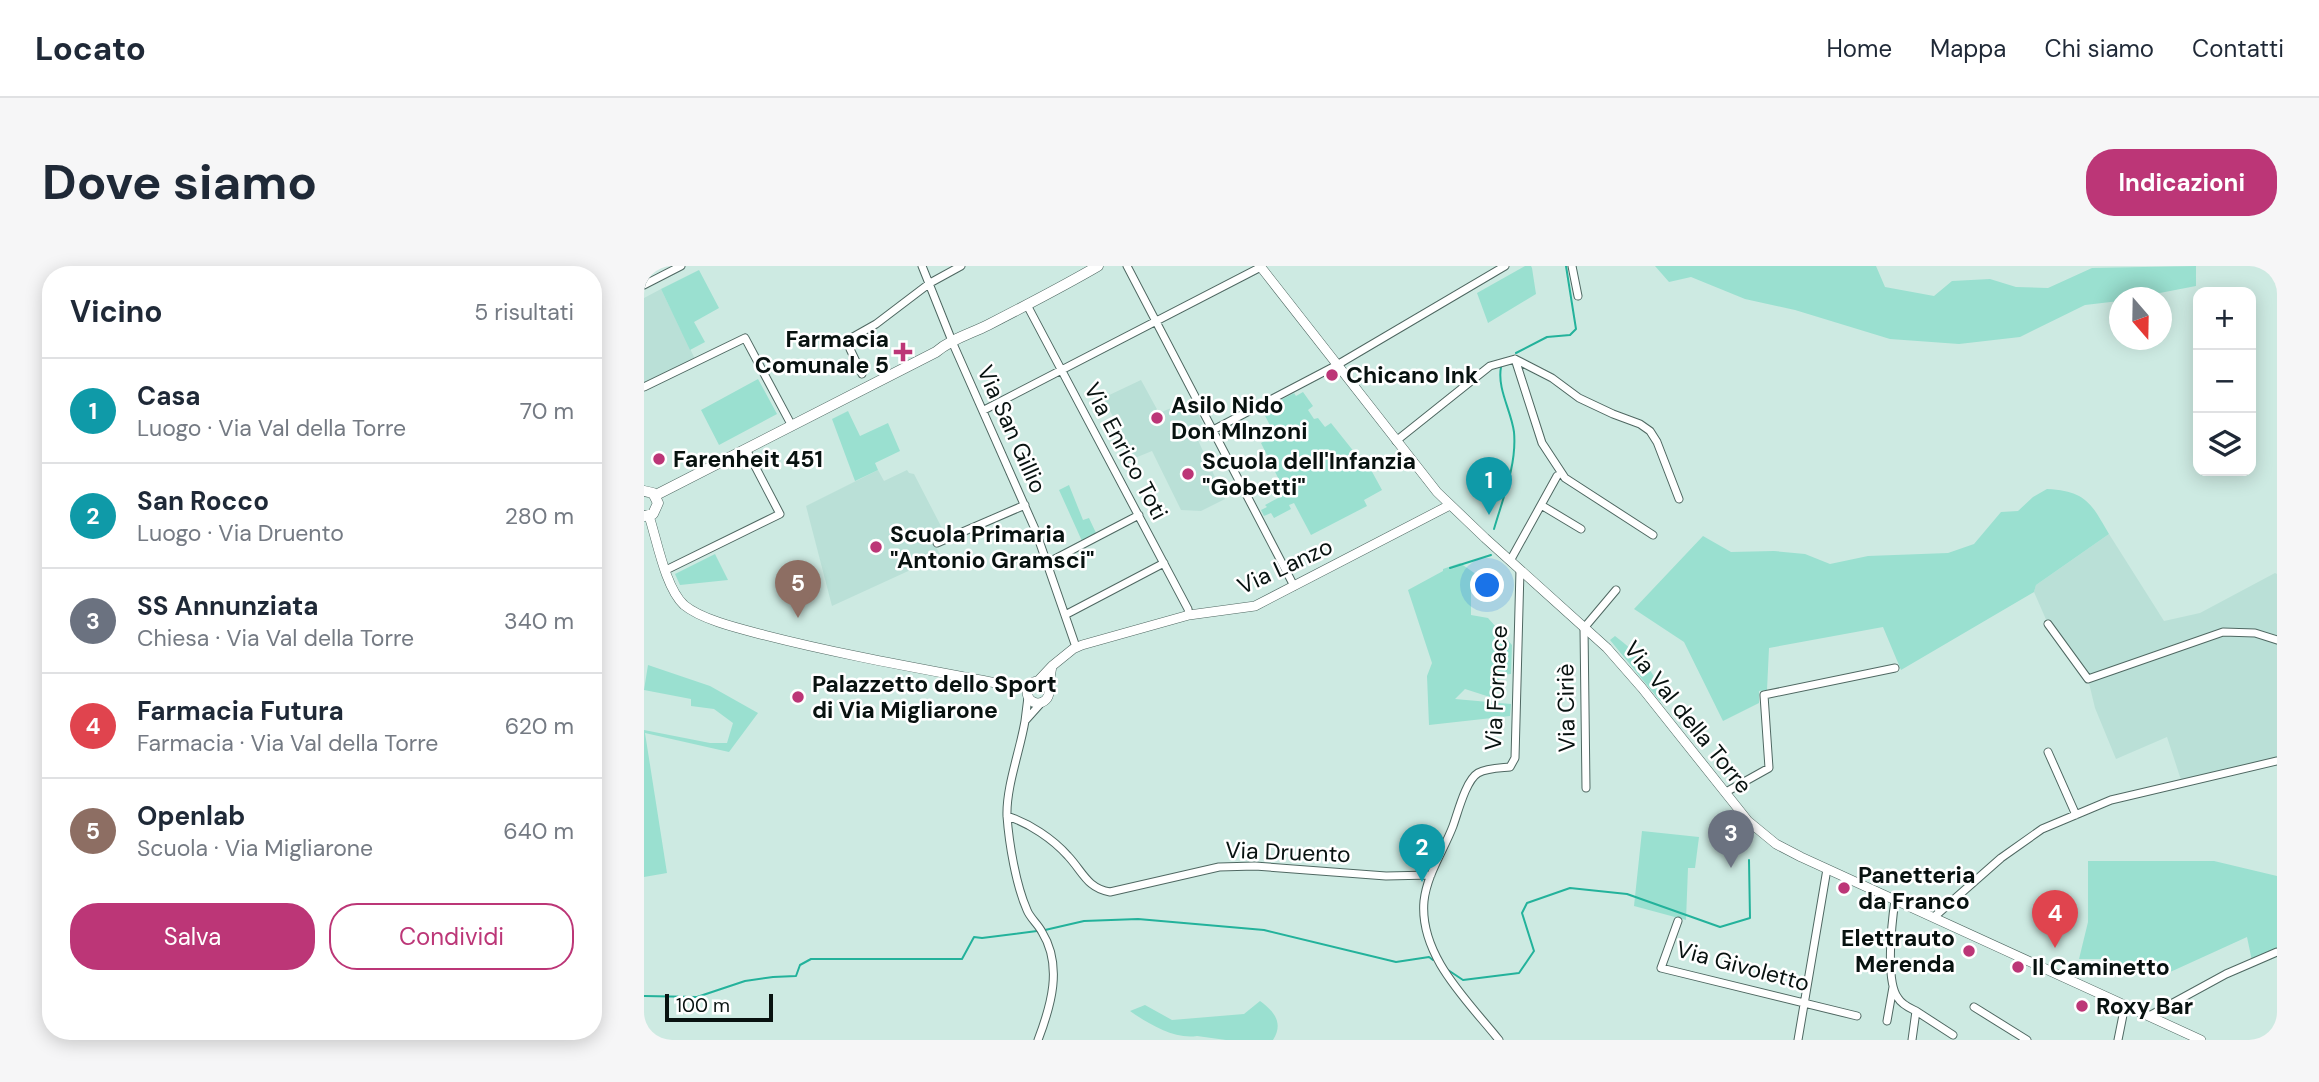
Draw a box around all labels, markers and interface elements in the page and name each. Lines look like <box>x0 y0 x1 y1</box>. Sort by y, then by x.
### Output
text: Locato <box>35 27 146 70</box>
text: Home <box>1826 33 1892 64</box>
text: Mappa <box>1930 33 2006 64</box>
text: Chi siamo <box>2044 33 2154 64</box>
text: Contatti <box>2192 33 2284 64</box>
button: Indicazioni <box>2086 149 2277 216</box>
text: Dove siamo <box>42 150 317 214</box>
north arrow <box>2109 287 2172 350</box>
map controls <box>2193 287 2256 476</box>
button: + <box>2193 287 2256 350</box>
text: Vicino <box>70 292 163 331</box>
text: 5 risultati <box>474 297 574 327</box>
place label: Farmacia Comunale 5 <box>755 324 889 380</box>
marker: Farmacia Comunale 5 <box>895 344 911 360</box>
button: − <box>2193 350 2256 413</box>
street label: Via San Gillio <box>970 360 1054 498</box>
place label: Chicano Ink <box>1346 360 1478 390</box>
marker: Chicano Ink <box>1324 367 1340 383</box>
street label: Via Enrico Toti <box>1077 377 1175 525</box>
text: Casa <box>137 379 201 413</box>
place label: Asilo Nido Don MInzoni <box>1171 390 1308 446</box>
text: 1 <box>89 396 97 426</box>
text: 70 m <box>520 396 574 426</box>
marker: Asilo Nido Don MInzoni <box>1149 410 1165 426</box>
text: Luogo · Via Val della Torre <box>137 413 406 443</box>
button: layers <box>2193 413 2256 476</box>
place label: Farenheit 451 <box>673 444 823 474</box>
place label: Scuola dell'Infanzia "Gobetti" <box>1202 446 1416 502</box>
marker: Farenheit 451 <box>651 451 667 467</box>
pin: 1 <box>1466 457 1512 515</box>
marker: Scuola dell'Infanzia "Gobetti" <box>1180 466 1196 482</box>
text: San Rocco <box>137 484 269 518</box>
text: 2 <box>86 501 100 531</box>
text: 280 m <box>505 501 574 531</box>
text: Luogo · Via Druento <box>137 518 344 548</box>
place label: Scuola Primaria "Antonio Gramsci" <box>890 519 1094 575</box>
street label: Via Lanzo <box>1233 531 1337 601</box>
marker: Scuola Primaria "Antonio Gramsci" <box>868 539 884 555</box>
pin: 5 <box>775 560 821 618</box>
your location <box>1470 568 1504 602</box>
text: SS Annunziata <box>137 589 319 623</box>
text: 3 <box>86 606 100 636</box>
text: 340 m <box>504 606 574 636</box>
text: Chiesa · Via Val della Torre <box>137 623 414 653</box>
street label: Via Fornace <box>1478 625 1514 751</box>
street label: Via Val della Torre <box>1617 635 1759 799</box>
street label: Via Ciriè <box>1550 663 1582 753</box>
place label: Palazzetto dello Sport di Via Migliarone <box>812 669 1057 725</box>
marker: Palazzetto dello Sport di Via Migliarone <box>790 689 806 705</box>
text: Farmacia Futura <box>137 694 344 728</box>
text: 4 <box>86 711 100 741</box>
text: 620 m <box>505 711 574 741</box>
text: Farmacia · Via Val della Torre <box>137 728 438 758</box>
text: Openlab <box>137 799 245 833</box>
pin: 3 <box>1708 810 1754 868</box>
text: 5 <box>86 816 100 846</box>
text: 640 m <box>503 816 574 846</box>
pin: 2 <box>1399 824 1445 882</box>
text: Scuola · Via Migliarone <box>137 833 373 863</box>
street label: Via Druento <box>1225 835 1351 869</box>
place label: Panetteria da Franco <box>1858 860 1975 916</box>
marker: Panetteria da Franco <box>1836 880 1852 896</box>
pin: 4 <box>2032 890 2078 948</box>
button: Salva <box>70 903 315 970</box>
button: Condividi <box>329 903 574 970</box>
place label: Elettrauto Merenda <box>1841 923 1955 979</box>
street label: Via Givoletto <box>1673 934 1813 998</box>
marker: Elettrauto Merenda <box>1961 943 1977 959</box>
place label: Il Caminetto <box>2032 952 2170 982</box>
marker: Il Caminetto <box>2010 959 2026 975</box>
scale bar <box>665 991 774 1023</box>
place label: Roxy Bar <box>2096 991 2193 1021</box>
text: 100 m <box>676 993 730 1018</box>
marker: Roxy Bar <box>2074 998 2090 1014</box>

